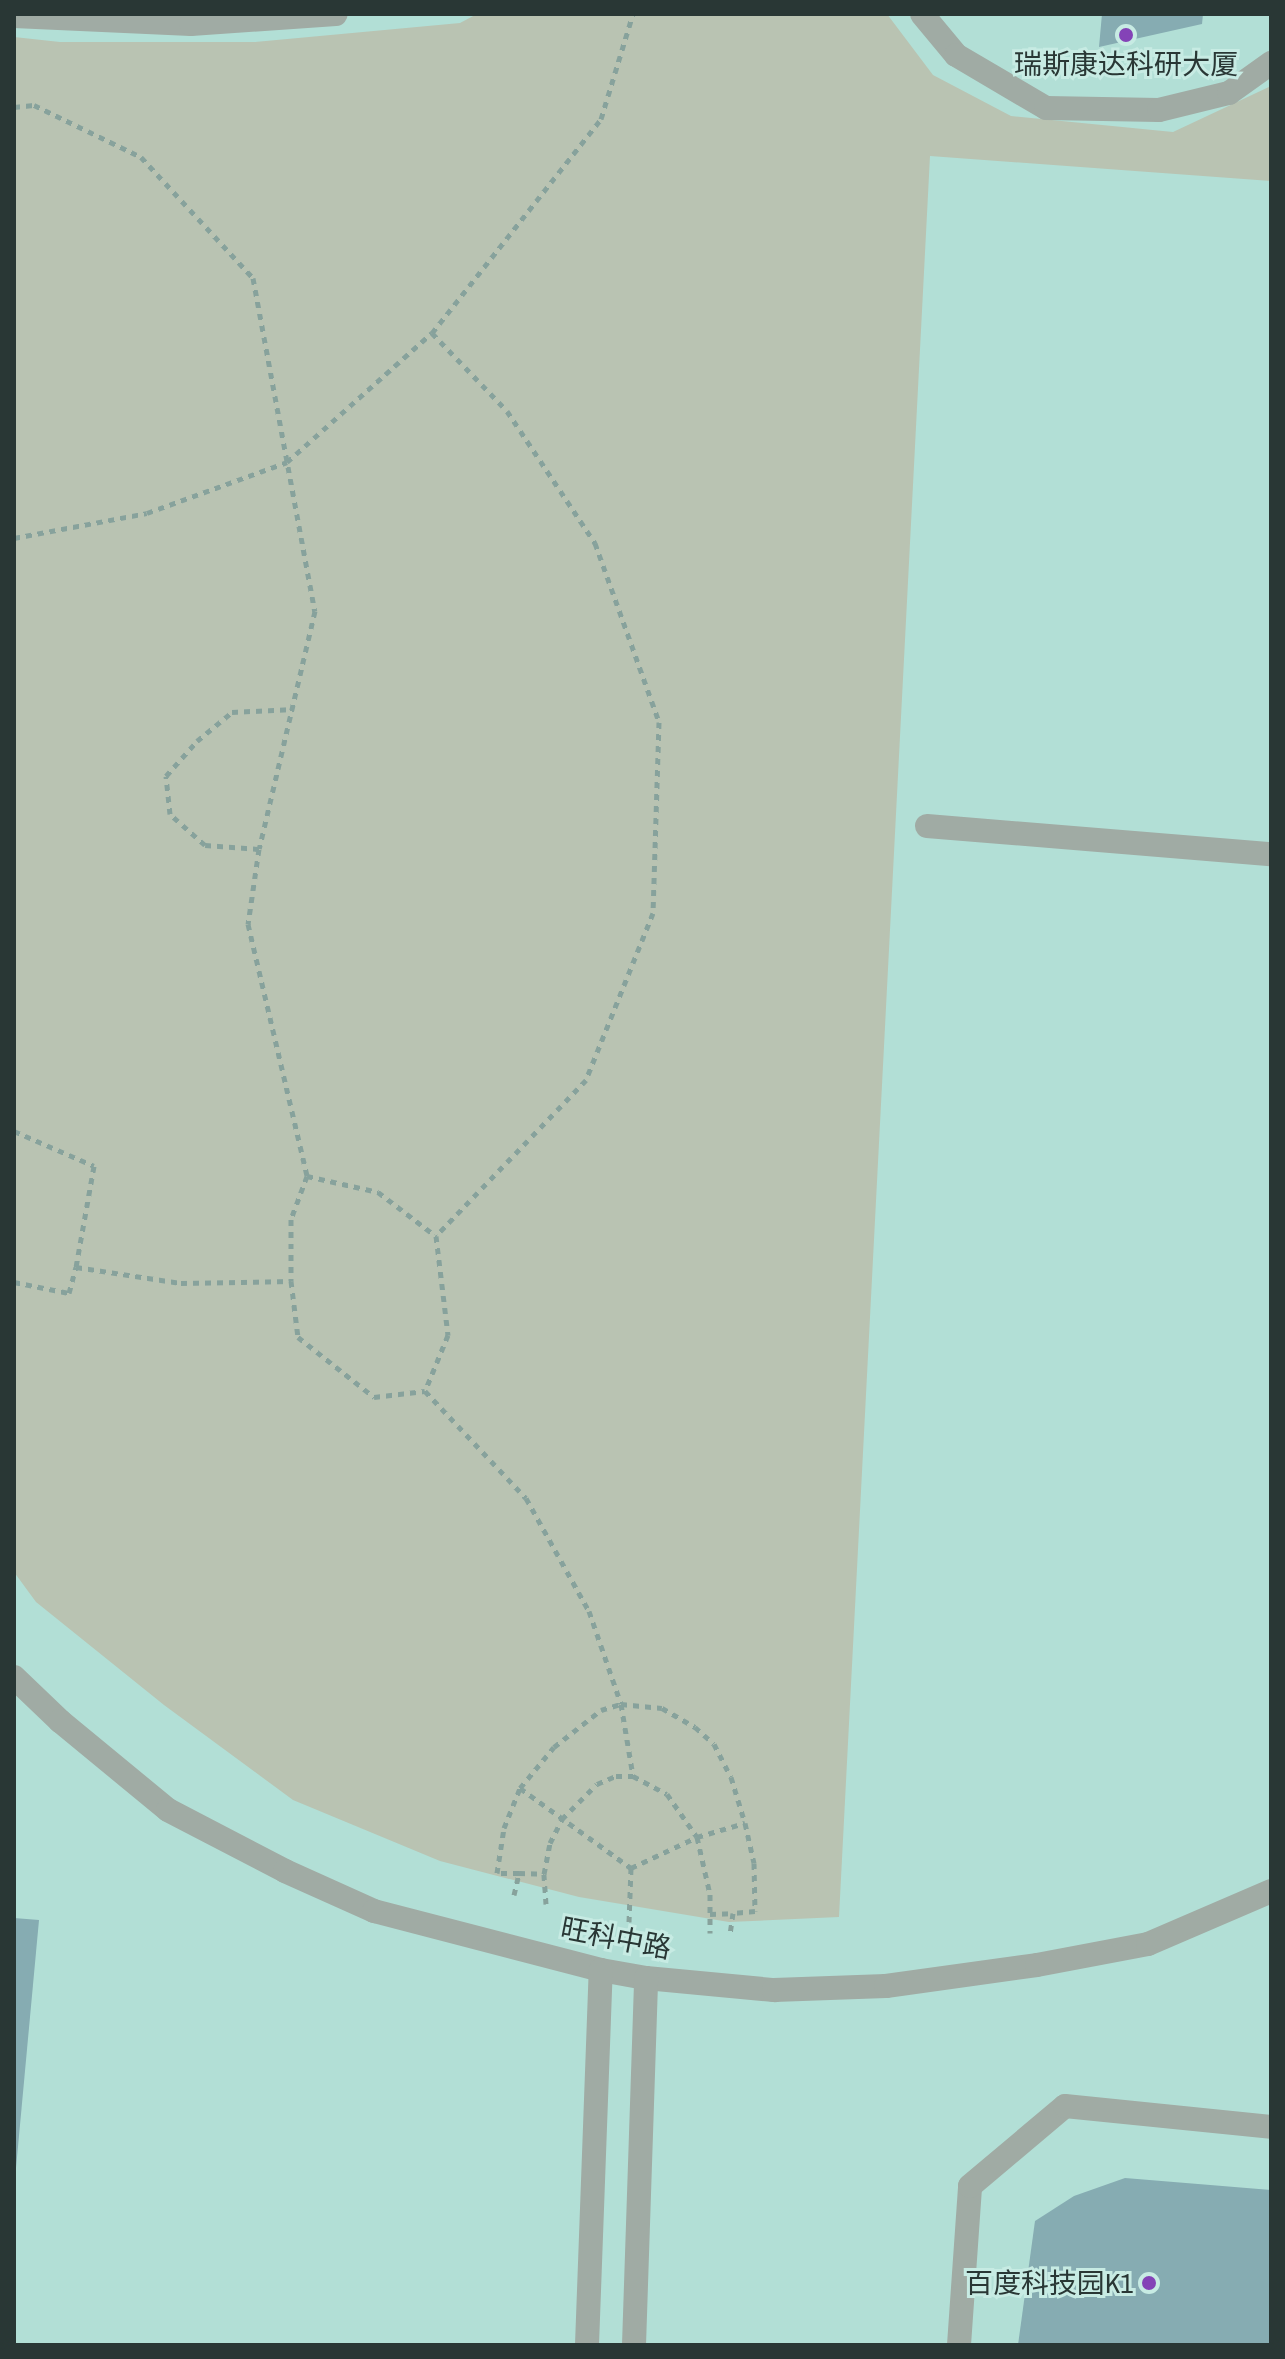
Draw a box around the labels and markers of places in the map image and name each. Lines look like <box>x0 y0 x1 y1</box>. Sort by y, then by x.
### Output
marker: 瑞斯康达科研大厦 <box>1117 26 1135 44</box>
place label: 瑞斯康达科研大厦 <box>1014 47 1238 81</box>
place label: 百度科技园K1 <box>965 2266 1133 2300</box>
marker: 百度科技园K1 <box>1140 2274 1158 2292</box>

